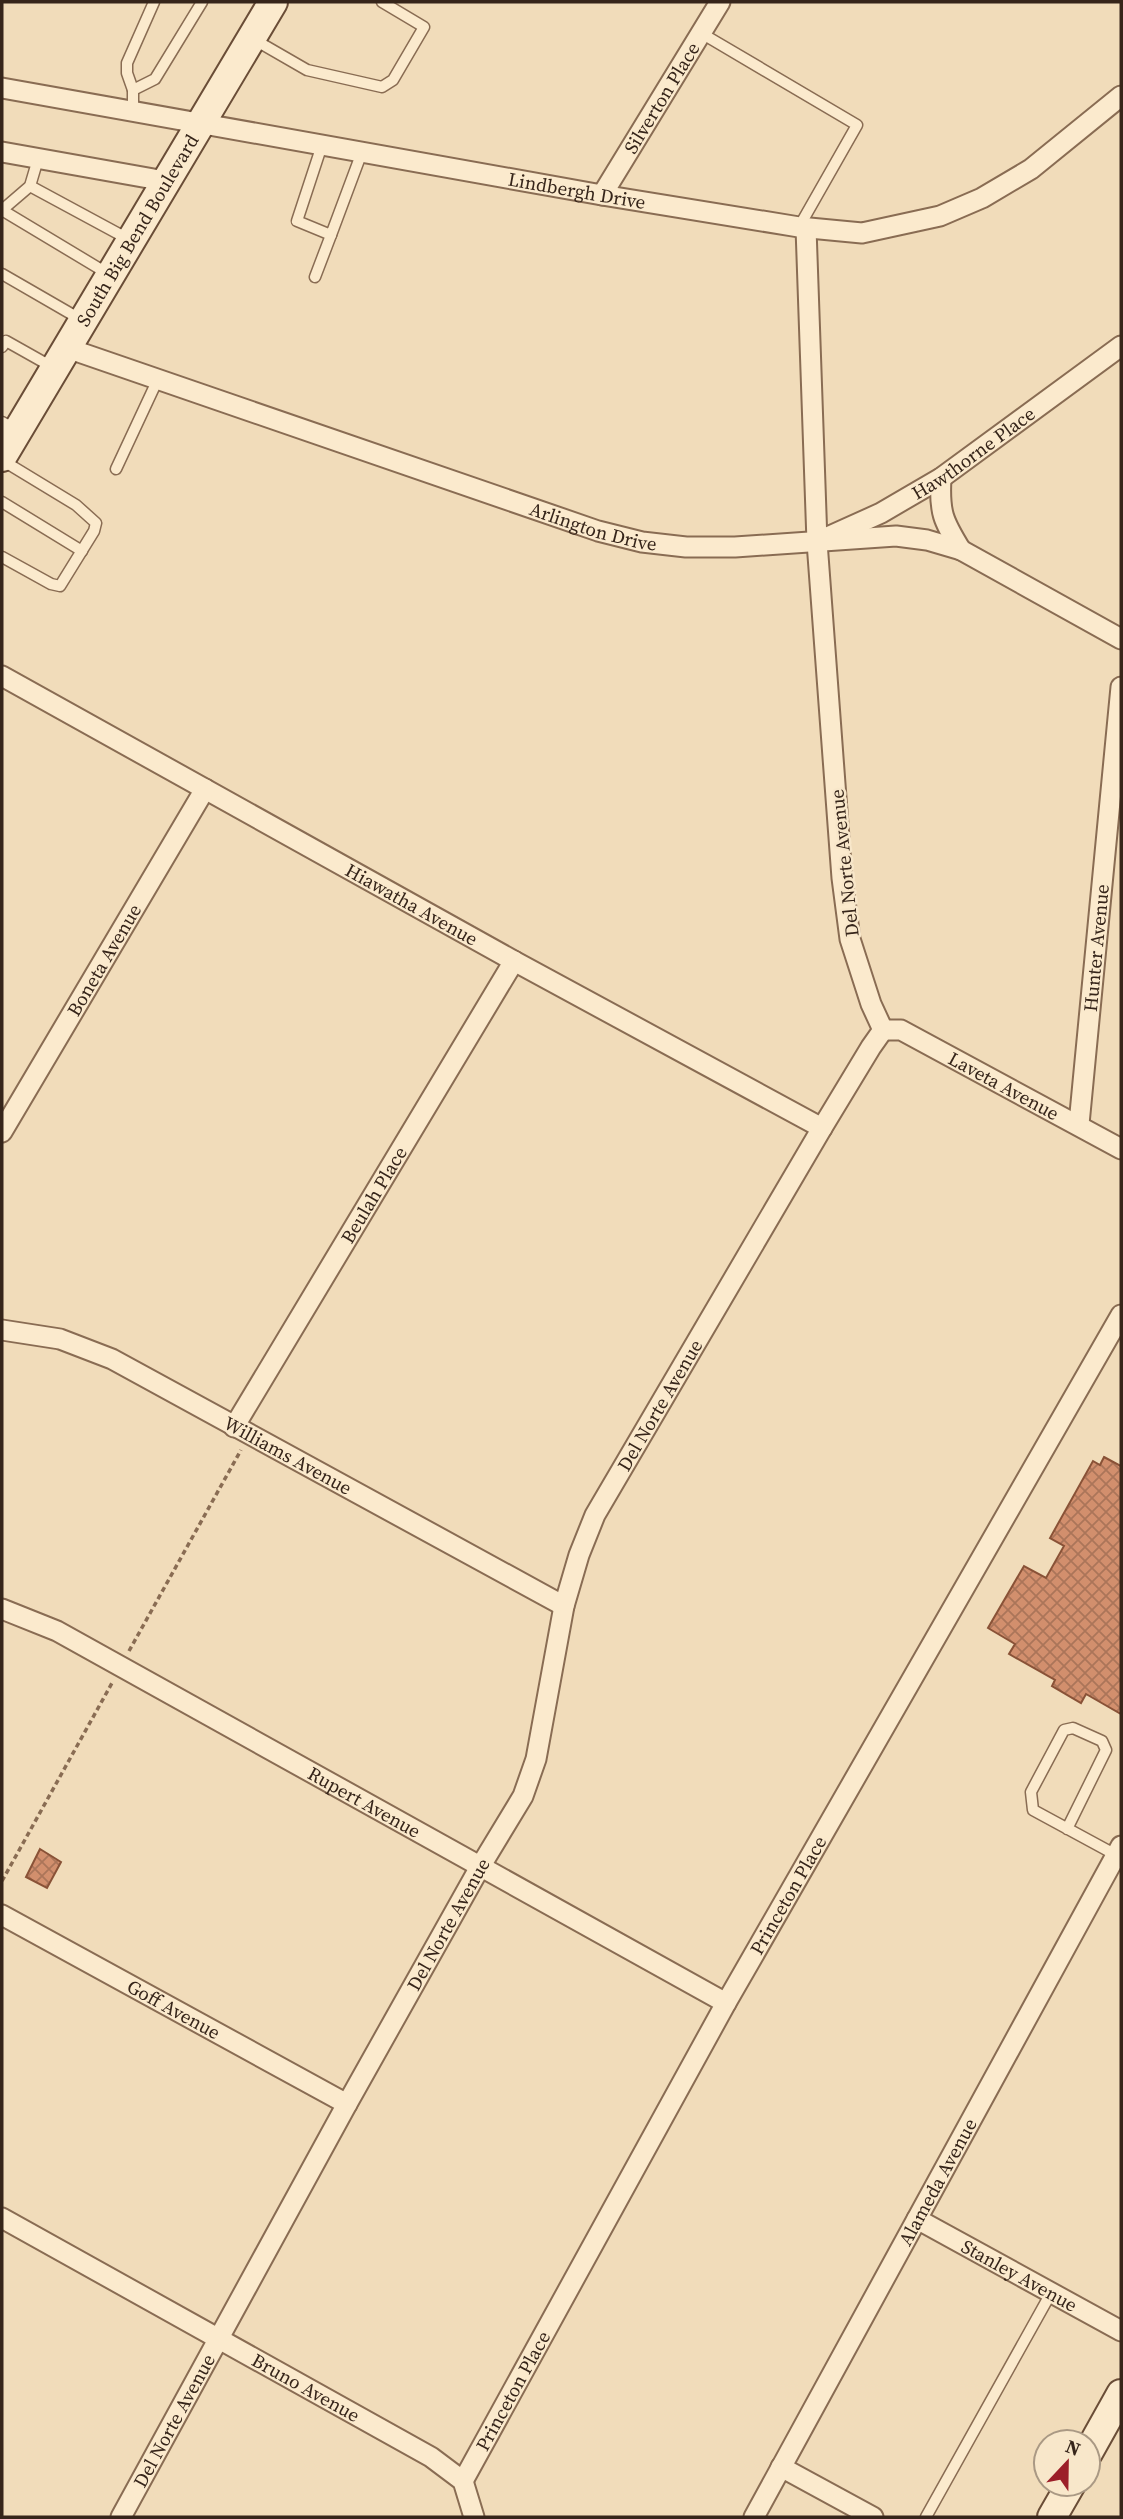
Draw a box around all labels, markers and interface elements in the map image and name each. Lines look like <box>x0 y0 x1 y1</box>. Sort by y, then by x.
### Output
street label: Silverton Place <box>617 37 705 158</box>
street label: South Big Bend Boulevard <box>70 129 205 331</box>
street label: Lindbergh Drive <box>506 166 648 215</box>
street label: Hawthorne Place <box>907 400 1040 505</box>
street label: Arlington Drive <box>526 495 658 557</box>
street label: Del Norte Avenue <box>823 788 865 938</box>
street label: Hiawatha Avenue <box>341 857 483 951</box>
street label: Hunter Avenue <box>1077 883 1115 1013</box>
street label: Boneta Avenue <box>61 899 147 1021</box>
street label: Laveta Avenue <box>944 1045 1064 1126</box>
street label: Beulah Place <box>334 1141 413 1248</box>
street label: Del Norte Avenue <box>611 1334 708 1476</box>
street label: Williams Avenue <box>219 1410 357 1501</box>
street label: Rupert Avenue <box>303 1760 426 1844</box>
street label: Princeton Place <box>744 1831 832 1959</box>
street label: Del Norte Avenue <box>400 1853 496 1995</box>
street label: Goff Avenue <box>123 1973 225 2045</box>
street label: Alameda Avenue <box>892 2113 983 2250</box>
street label: Stanley Avenue <box>957 2233 1082 2318</box>
street label: Princeton Place <box>469 2326 556 2455</box>
street label: Bruno Avenue <box>247 2347 365 2428</box>
street label: Del Norte Avenue <box>127 2349 221 2492</box>
north arrow <box>1032 2428 1102 2498</box>
text: N <box>1062 2433 1085 2462</box>

